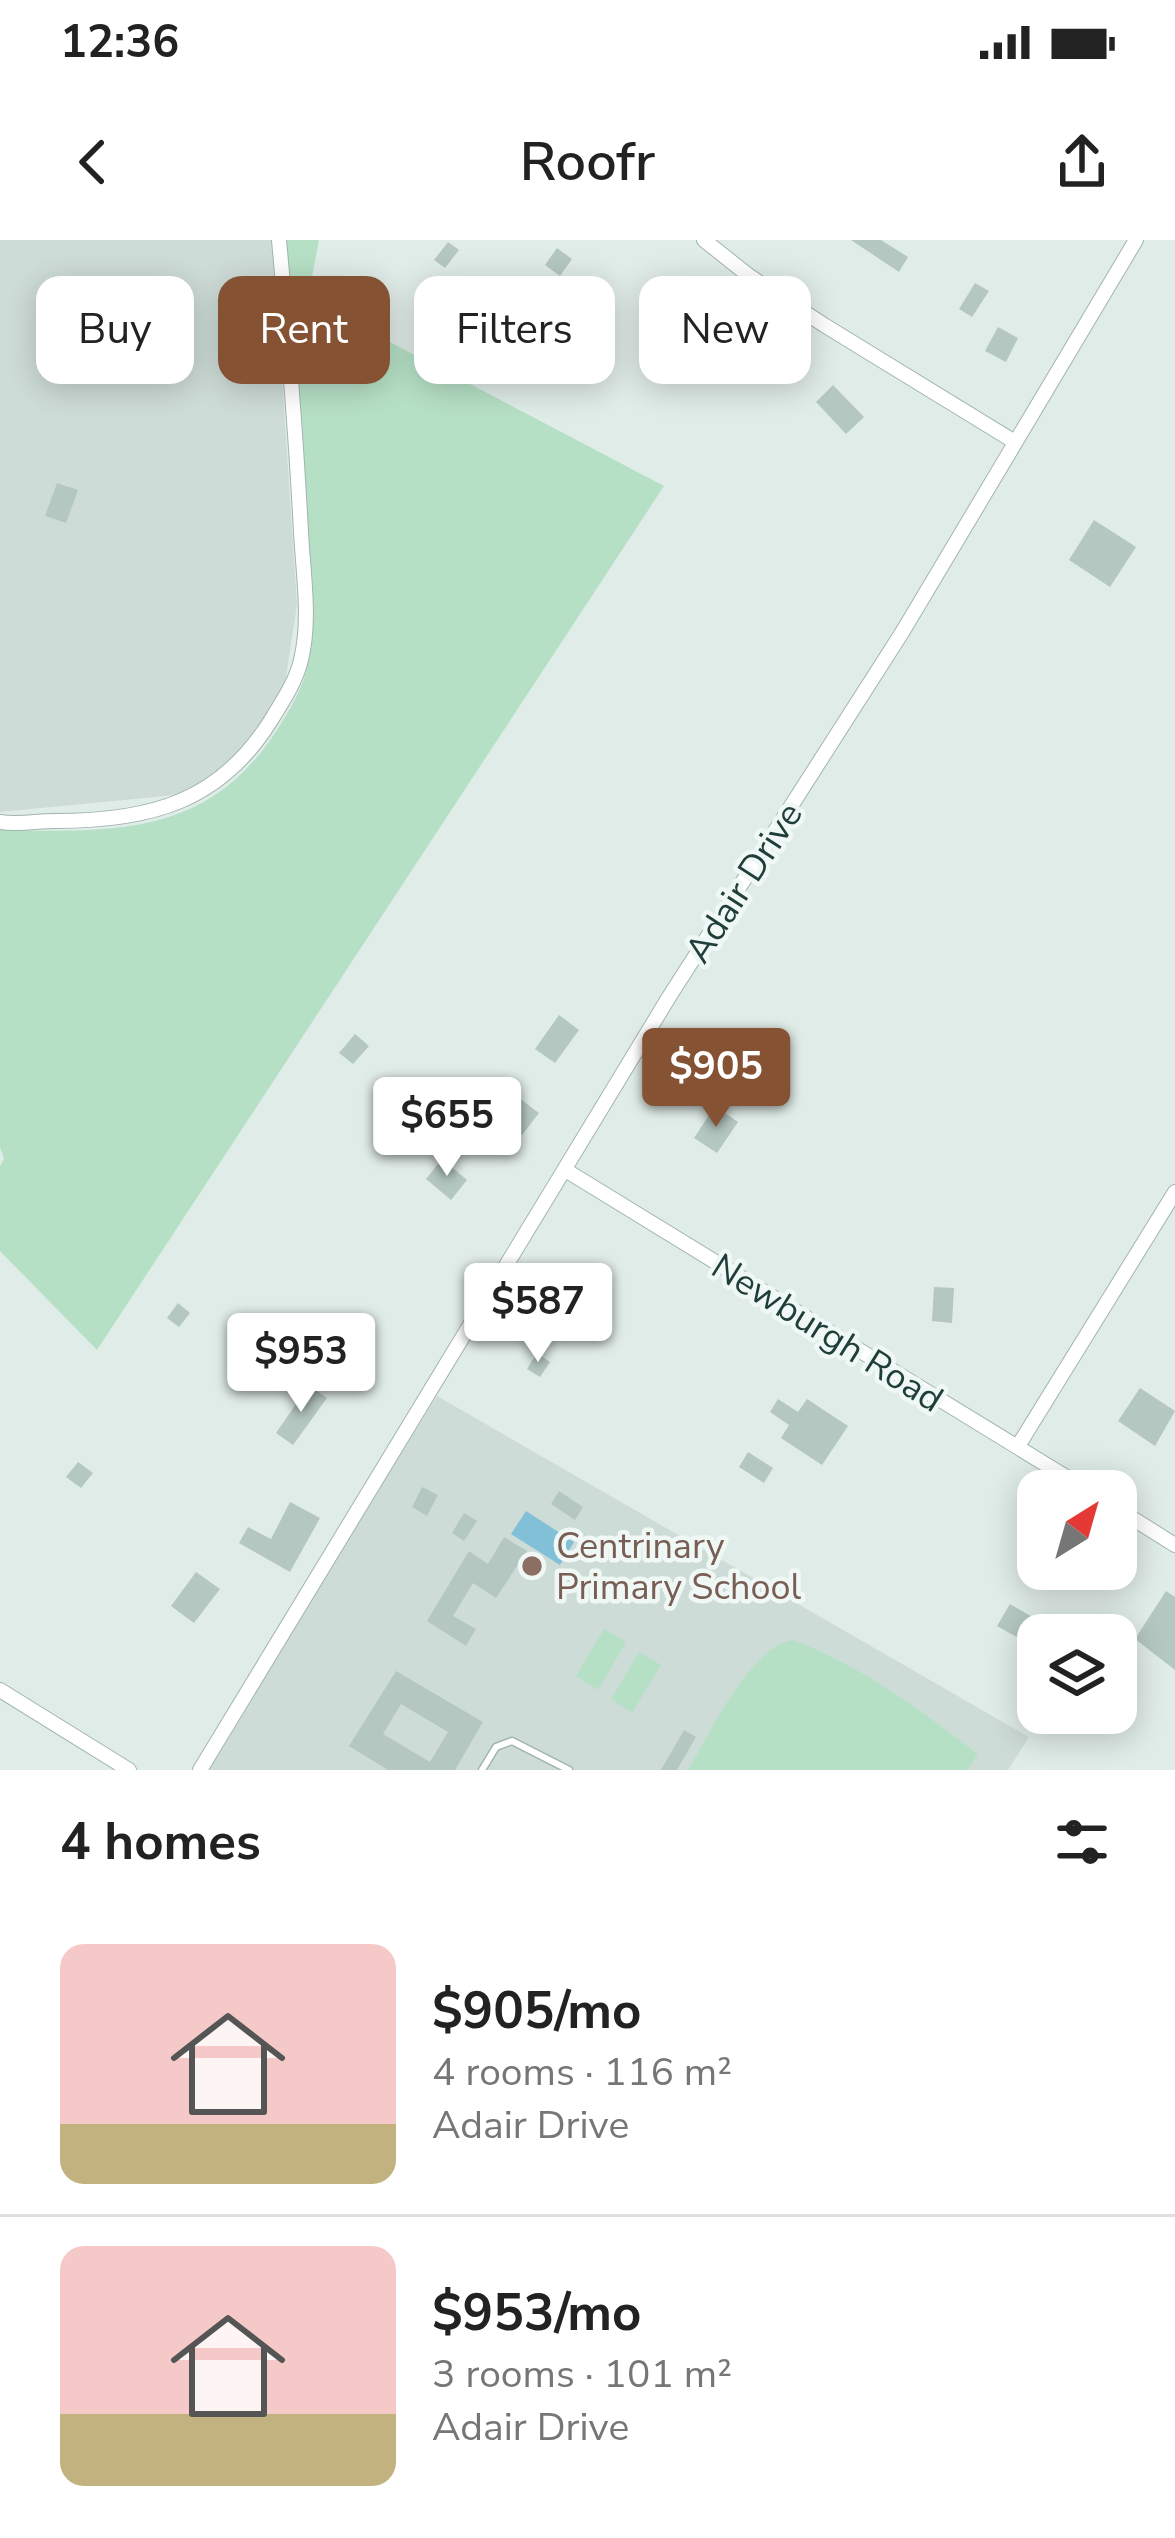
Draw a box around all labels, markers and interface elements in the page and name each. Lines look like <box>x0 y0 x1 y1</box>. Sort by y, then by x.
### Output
text: 12:36 <box>60 12 179 73</box>
text: Roofr <box>520 125 655 199</box>
icon: back <box>60 129 126 195</box>
icon: share <box>1049 129 1115 195</box>
chip: Buy <box>36 276 194 384</box>
chip: Rent <box>218 276 390 384</box>
chip: Filters <box>414 276 615 384</box>
chip: New <box>639 276 811 384</box>
street label: Adair Drive <box>674 793 814 972</box>
pin: $905 <box>645 1028 787 1130</box>
text: $905 <box>669 1040 763 1093</box>
pin: $655 <box>376 1077 518 1179</box>
text: $655 <box>400 1089 494 1142</box>
street label: Newburgh Road <box>702 1242 952 1424</box>
pin: $587 <box>467 1263 609 1365</box>
text: $587 <box>491 1275 585 1328</box>
pin: $953 <box>230 1313 372 1415</box>
text: $953 <box>254 1325 348 1378</box>
north arrow <box>1017 1470 1137 1590</box>
map controls <box>1017 1470 1137 1734</box>
place label: Centrinary Primary School <box>556 1522 802 1612</box>
marker: Centrinary Primary School <box>519 1553 545 1579</box>
button: layers <box>1017 1614 1137 1734</box>
text: 4 homes <box>60 1807 261 1877</box>
icon: filters <box>1049 1809 1115 1875</box>
text: $905/mo <box>432 1976 641 2046</box>
icon: home <box>156 1992 300 2136</box>
text: 4 rooms · 116 m² <box>432 2046 732 2099</box>
text: Adair Drive <box>432 2099 629 2152</box>
text: $953/mo <box>432 2278 641 2348</box>
icon: home <box>156 2294 300 2438</box>
text: 3 rooms · 101 m² <box>432 2348 732 2401</box>
text: Adair Drive <box>432 2401 629 2454</box>

